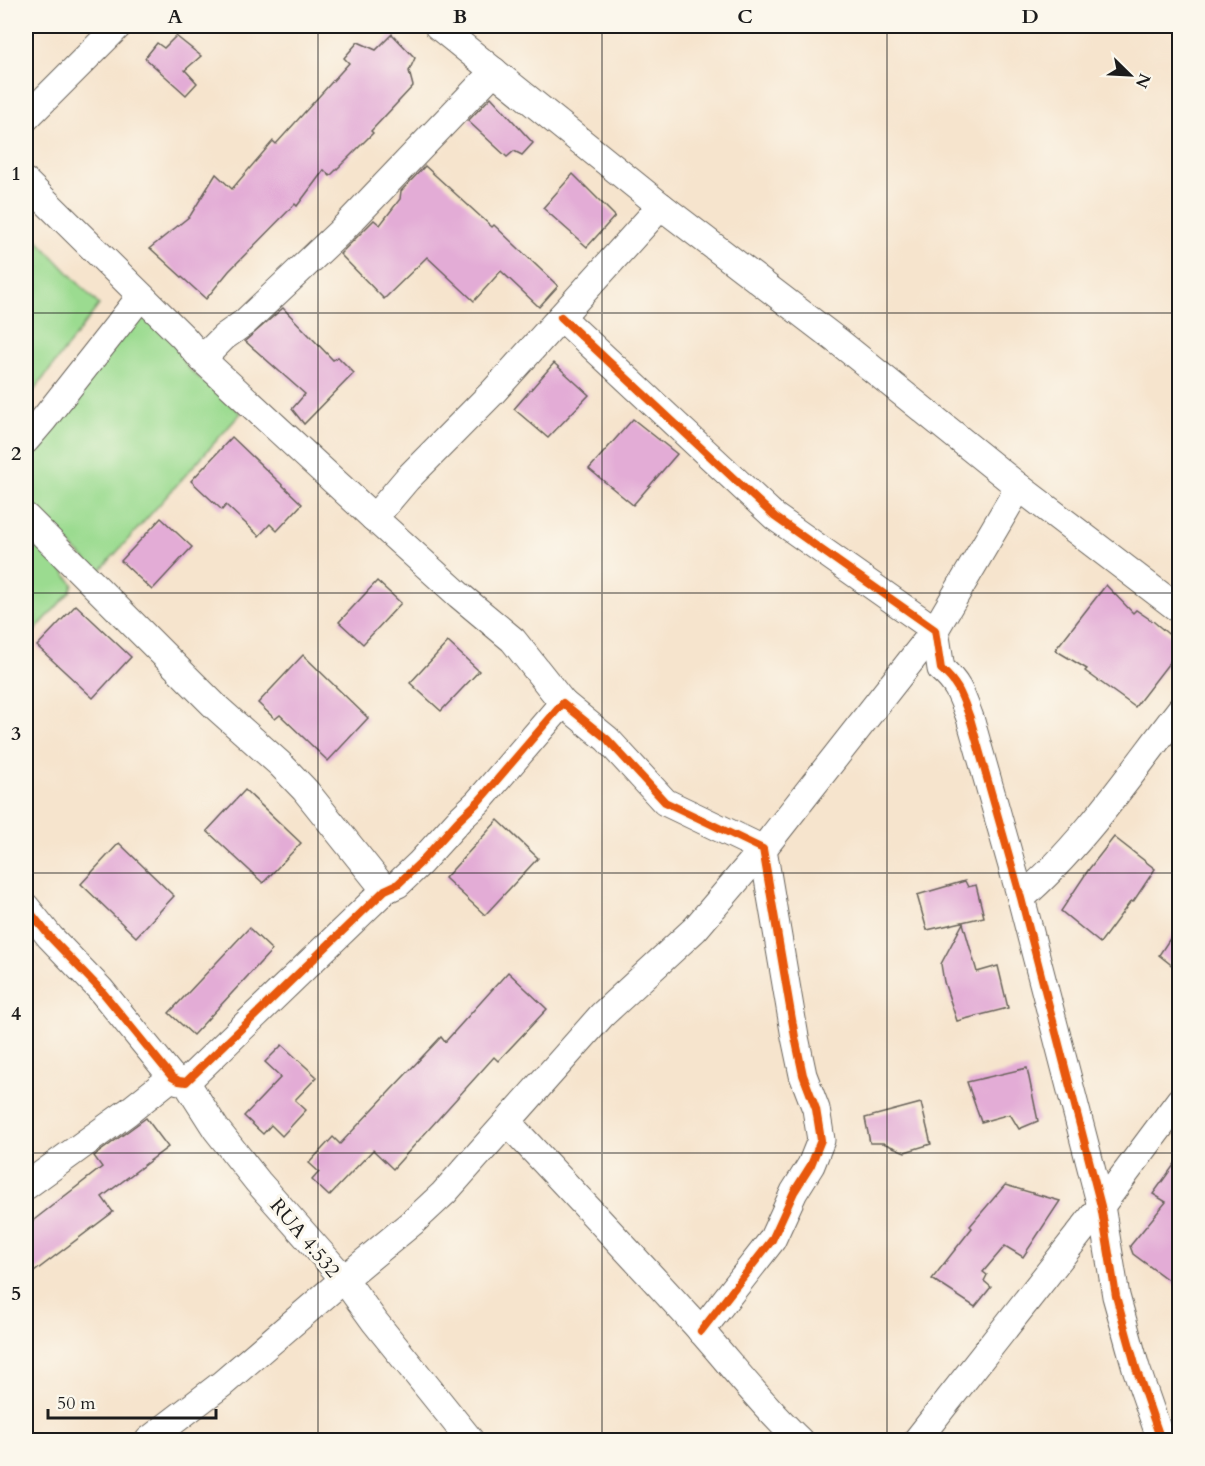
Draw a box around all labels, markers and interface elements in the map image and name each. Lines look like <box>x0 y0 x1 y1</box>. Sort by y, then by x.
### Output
text: A <box>167 3 183 30</box>
text: B <box>453 3 467 30</box>
text: C <box>737 3 753 30</box>
text: D <box>1021 3 1039 30</box>
north arrow <box>1100 45 1160 105</box>
text: N <box>1130 70 1156 92</box>
text: 1 <box>11 160 21 187</box>
text: 2 <box>11 440 21 467</box>
text: 3 <box>11 720 21 747</box>
text: 4 <box>11 1000 21 1027</box>
street label: RUA 4.532 <box>264 1193 346 1283</box>
text: 5 <box>11 1280 21 1307</box>
scale bar <box>48 1382 216 1420</box>
text: 50 m <box>57 1391 96 1416</box>

